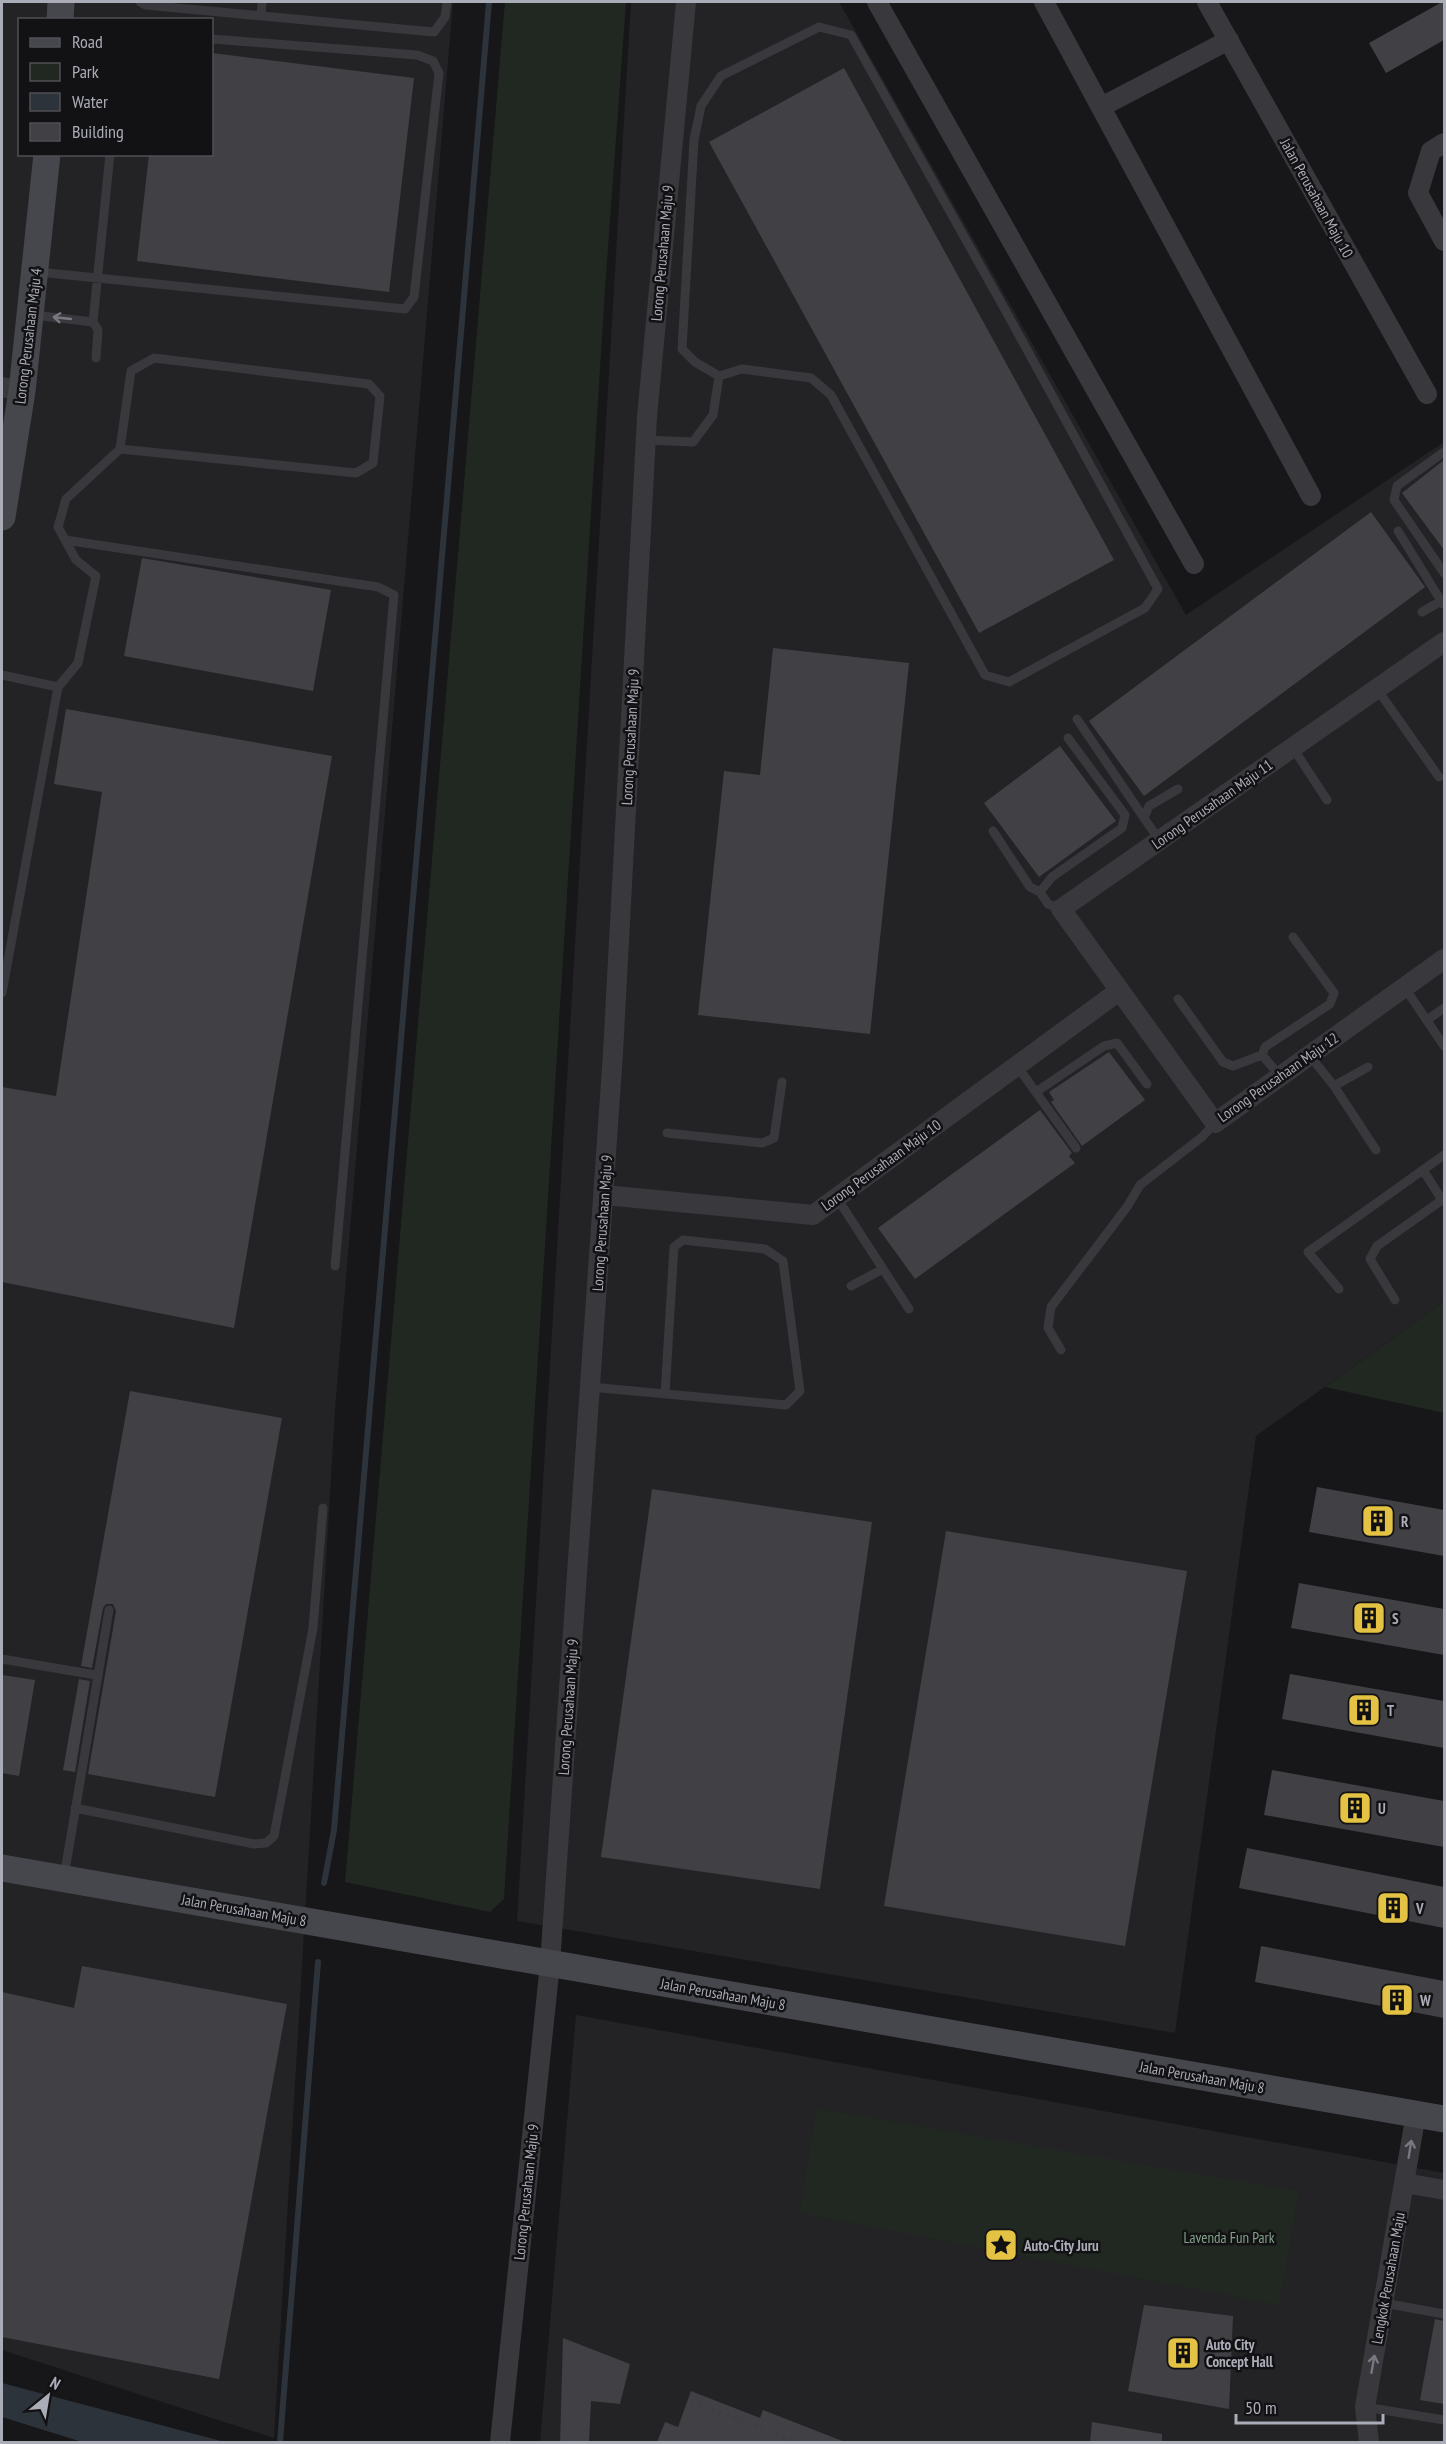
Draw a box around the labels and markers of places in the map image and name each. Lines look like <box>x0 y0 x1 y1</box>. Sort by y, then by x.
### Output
building icon: R <box>1360 1503 1396 1539</box>
place label: R <box>1401 1512 1409 1531</box>
building icon: S <box>1351 1600 1387 1636</box>
place label: S <box>1392 1609 1399 1628</box>
building icon: T <box>1346 1692 1382 1728</box>
place label: T <box>1387 1701 1394 1720</box>
building icon: U <box>1337 1790 1373 1826</box>
place label: U <box>1378 1799 1386 1818</box>
building icon: V <box>1375 1890 1411 1926</box>
place label: V <box>1415 1899 1424 1918</box>
building icon: W <box>1379 1982 1415 2018</box>
place label: W <box>1419 1991 1431 2010</box>
place icon: Auto-City Juru <box>983 2227 1019 2263</box>
place label: Auto-City Juru <box>1023 2236 1099 2255</box>
building icon: Auto City Concept Hall <box>1165 2335 1201 2371</box>
place label: Auto City Concept Hall <box>1205 2335 1273 2371</box>

